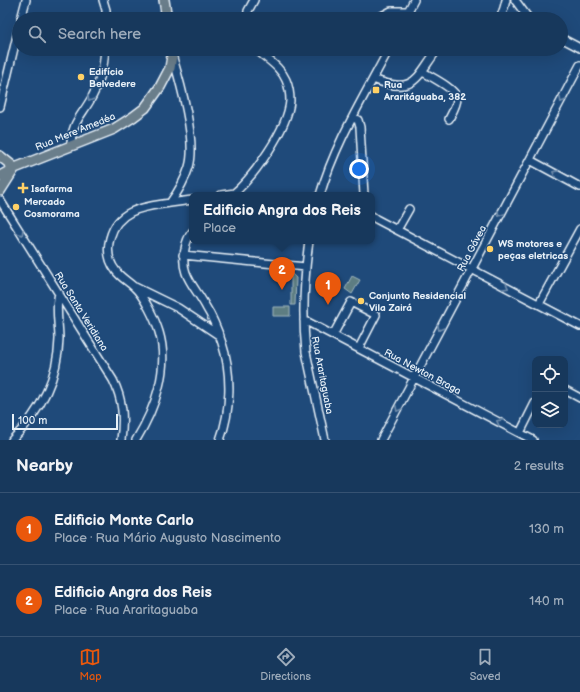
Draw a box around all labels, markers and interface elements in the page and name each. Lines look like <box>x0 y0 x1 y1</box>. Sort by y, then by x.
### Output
search box <box>12 12 568 56</box>
icon: search <box>26 23 48 45</box>
text: Search here <box>58 25 141 44</box>
place label: Edifício Belvedere <box>89 66 136 90</box>
marker: Edifício Belvedere <box>76 72 86 82</box>
place label: Rua Araritáguaba, 382 <box>383 79 466 103</box>
marker: Rua Araritáguaba, 382 <box>371 85 381 95</box>
one-way arrow <box>88 95 95 102</box>
one-way arrow <box>559 96 566 103</box>
street label: Rua Mere Amedéa <box>34 110 118 153</box>
your location <box>349 159 369 179</box>
one-way arrow <box>552 171 559 178</box>
marker: Isafarma <box>18 183 28 193</box>
place label: Isafarma <box>31 183 73 195</box>
popup <box>189 192 375 244</box>
place label: Mercado Cosmorama <box>24 196 80 220</box>
text: Edificio Angra dos Reis <box>203 201 361 220</box>
marker: Mercado Cosmorama <box>11 202 21 212</box>
one-way arrow <box>498 210 505 218</box>
text: Place <box>203 220 236 236</box>
street label: Rua Gávea <box>455 223 489 274</box>
one-way arrow <box>16 229 23 236</box>
place label: WS motores e peças eletricas <box>498 238 568 262</box>
marker: WS motores e peças eletricas <box>485 244 495 254</box>
pin: 2 <box>269 257 295 290</box>
street label: Rua Santa Veridiana <box>52 270 111 354</box>
pin: 1 <box>315 272 341 305</box>
one-way arrow <box>502 282 509 290</box>
place label: Conjunto Residencial Vila Zairá <box>369 290 466 314</box>
marker: Conjunto Residencial Vila Zairá <box>356 296 366 306</box>
one-way arrow <box>437 324 445 331</box>
street label: Rua Araritaguaba <box>309 335 335 415</box>
street label: Rua Newton Braga <box>382 347 463 397</box>
map controls <box>532 356 568 428</box>
button: locate <box>532 356 568 392</box>
button: layers <box>532 392 568 428</box>
one-way arrow <box>395 405 402 412</box>
scale bar <box>12 412 118 431</box>
text: 100 m <box>18 414 47 427</box>
one-way arrow <box>496 419 503 426</box>
text: Nearby <box>16 456 73 476</box>
text: 2 results <box>514 458 564 474</box>
text: Edificio Monte Carlo <box>54 511 194 530</box>
text: 1 <box>26 521 32 537</box>
text: 130 m <box>529 521 564 537</box>
text: Place · Rua Mário Augusto Nascimento <box>54 530 281 546</box>
text: Edificio Angra dos Reis <box>54 583 212 602</box>
text: 2 <box>25 593 33 609</box>
text: 140 m <box>529 593 564 609</box>
text: Place · Rua Araritaguaba <box>54 602 198 618</box>
tab: Map <box>79 646 102 683</box>
tab: Directions <box>260 646 311 683</box>
tab: Saved <box>470 646 501 683</box>

